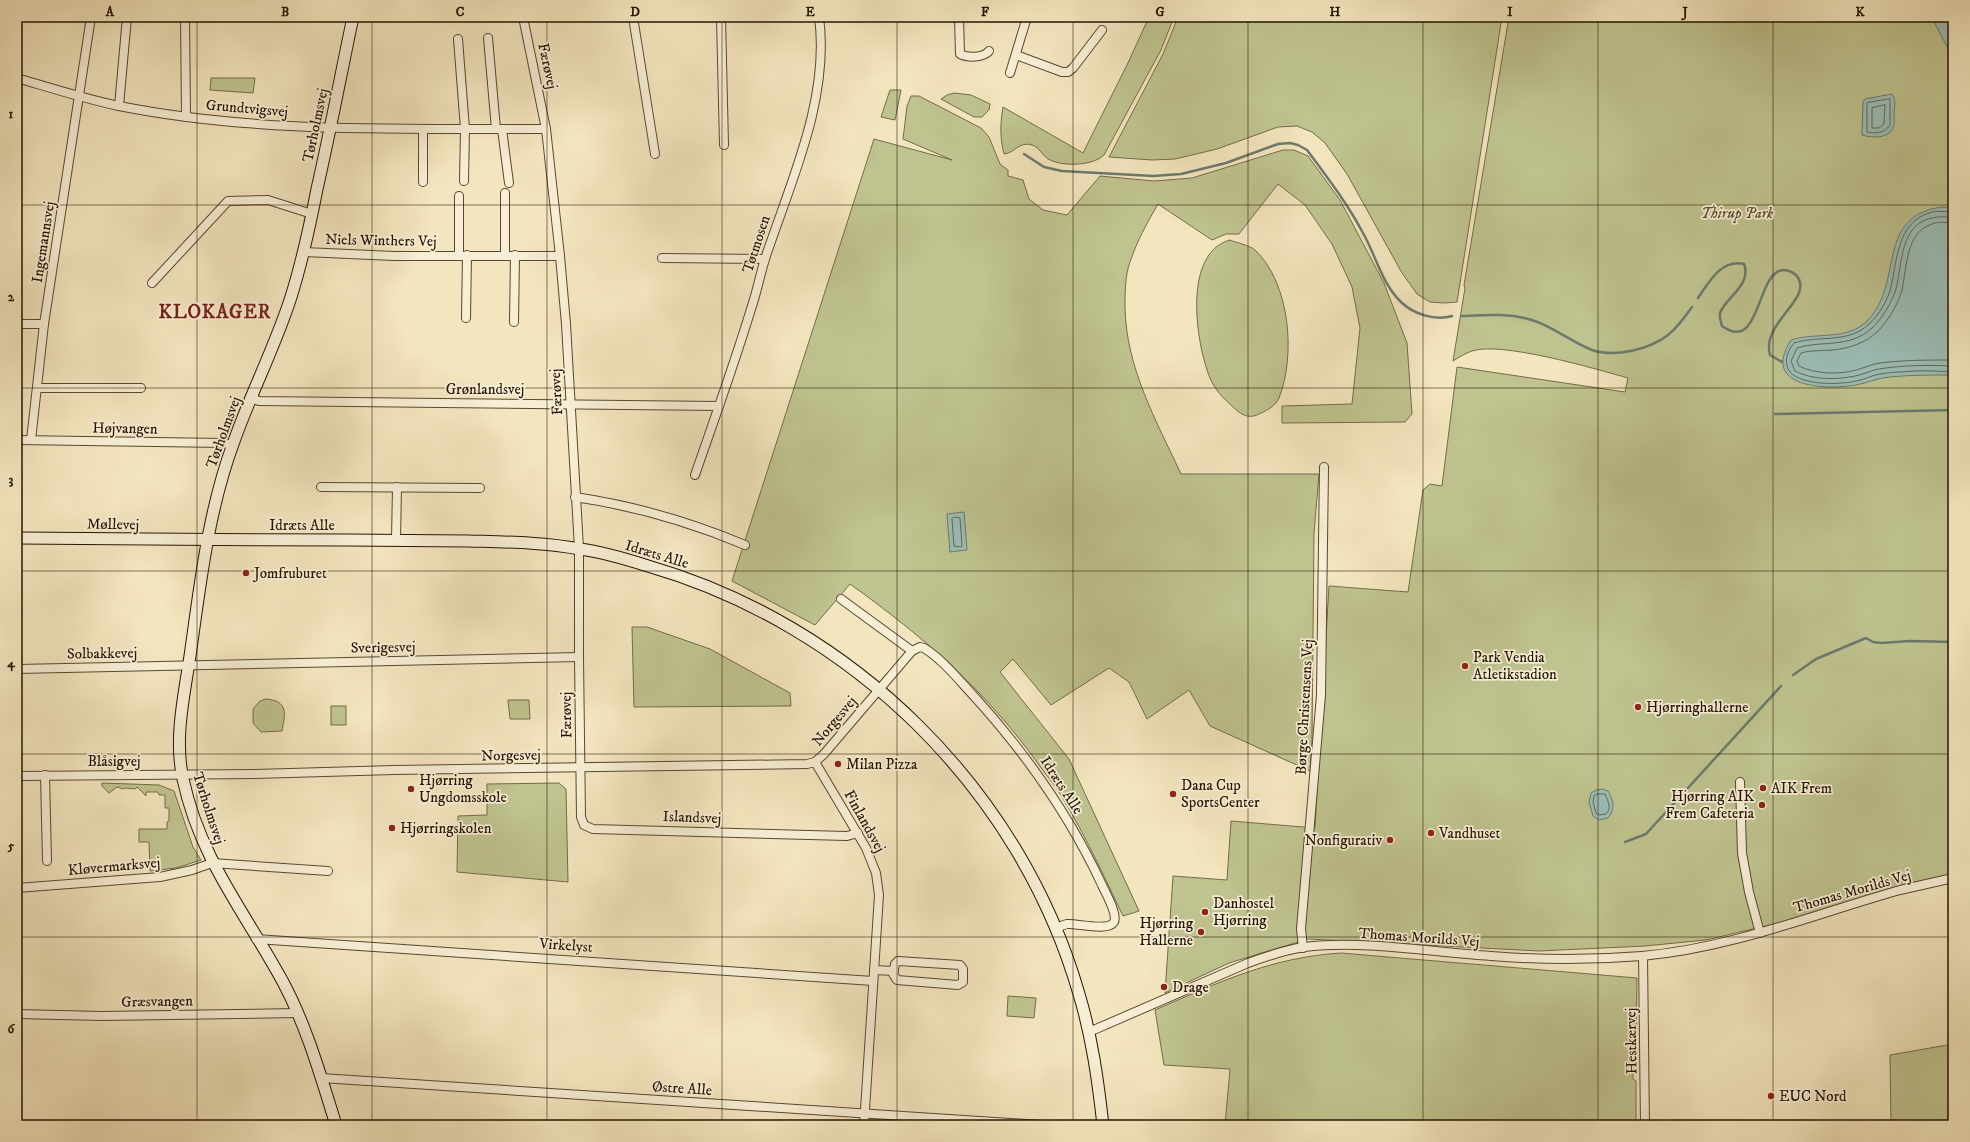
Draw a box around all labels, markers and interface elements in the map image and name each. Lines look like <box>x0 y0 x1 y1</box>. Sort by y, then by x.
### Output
text: A <box>105 4 115 20</box>
text: B <box>281 4 289 20</box>
text: C <box>456 4 465 20</box>
text: D <box>630 4 640 20</box>
text: E <box>805 4 815 20</box>
text: F <box>981 4 990 20</box>
text: G <box>1155 4 1165 20</box>
text: H <box>1330 4 1341 20</box>
text: I <box>1507 4 1513 20</box>
text: J <box>1680 4 1688 21</box>
text: K <box>1855 4 1865 20</box>
street label: Færøvej <box>533 41 562 91</box>
street label: Tørholmsvej <box>298 87 333 164</box>
street label: Grundtvigsvej <box>205 95 289 122</box>
text: 1 <box>9 106 14 122</box>
street label: Ingemannsvej <box>28 200 59 284</box>
park label: Thirup Park <box>1701 204 1774 223</box>
street label: Tøtmosen <box>738 213 775 275</box>
street label: Niels Winthers Vej <box>325 230 437 251</box>
text: 2 <box>8 289 15 305</box>
district label: KLOKAGER <box>159 301 271 324</box>
street label: Færøvej <box>546 368 567 416</box>
street label: Grønlandsvej <box>446 380 524 399</box>
street label: Tørholmsvej <box>202 394 245 471</box>
street label: Højvangen <box>92 418 158 439</box>
text: 3 <box>9 472 14 488</box>
street label: Møllevej <box>87 515 139 534</box>
street label: Idræts Alle <box>269 516 335 535</box>
street label: Idræts Alle <box>623 536 691 573</box>
place label: Jomfruburet <box>252 564 327 583</box>
marker: Jomfruburet <box>241 568 251 578</box>
street label: Sverigesvej <box>350 637 416 658</box>
street label: Børge Christensens Vej <box>1291 639 1318 775</box>
street label: Solbakkevej <box>67 643 137 664</box>
place label: Park Vendia Atletikstadion <box>1473 648 1557 684</box>
text: 4 <box>6 655 15 672</box>
marker: Park Vendia Atletikstadion <box>1460 661 1470 671</box>
street label: Færøvej <box>557 691 576 739</box>
street label: Norgesvej <box>808 692 861 750</box>
place label: Hjørringhallerne <box>1646 698 1749 717</box>
marker: Hjørringhallerne <box>1633 702 1643 712</box>
street label: Norgesvej <box>481 745 541 766</box>
street label: Blåsigvej <box>87 752 141 771</box>
street label: Idræts Alle <box>1036 753 1087 818</box>
place label: Milan Pizza <box>846 755 918 774</box>
marker: Milan Pizza <box>833 759 843 769</box>
street label: Tørholmsvej <box>188 770 229 847</box>
place label: Hjørring Ungdomsskole <box>419 771 507 807</box>
place label: Dana Cup SportsCenter <box>1181 776 1260 812</box>
place label: AIK Frem <box>1771 779 1832 798</box>
marker: AIK Frem <box>1758 783 1768 793</box>
marker: Hjørring Ungdomsskole <box>406 784 416 794</box>
street label: Finlandsvej <box>840 787 889 856</box>
place label: Hjørring AIK Frem Cafeteria <box>1665 787 1755 823</box>
marker: Dana Cup SportsCenter <box>1168 789 1178 799</box>
marker: Hjørring AIK Frem Cafeteria <box>1757 800 1767 810</box>
street label: Islandsvej <box>662 807 722 828</box>
place label: Hjørringskolen <box>400 819 492 838</box>
marker: Hjørringskolen <box>387 823 397 833</box>
place label: Vandhuset <box>1438 824 1500 843</box>
marker: Vandhuset <box>1426 828 1436 838</box>
place label: Nonfigurativ <box>1305 831 1382 850</box>
marker: Nonfigurativ <box>1385 835 1395 845</box>
text: 5 <box>7 838 15 854</box>
street label: Kløvermarksvej <box>67 853 161 880</box>
street label: Thomas Morilds Vej <box>1791 866 1913 917</box>
place label: Danhostel Hjørring <box>1213 894 1275 930</box>
marker: Danhostel Hjørring <box>1200 907 1210 917</box>
place label: Hjørring Hallerne <box>1139 914 1194 950</box>
street label: Thomas Morilds Vej <box>1358 924 1480 951</box>
marker: Hjørring Hallerne <box>1196 927 1206 937</box>
street label: Virkelyst <box>538 934 594 957</box>
place label: Drage <box>1172 978 1209 997</box>
marker: Drage <box>1159 982 1169 992</box>
street label: Græsvangen <box>121 991 193 1012</box>
street label: Hestkærvej <box>1621 1008 1642 1074</box>
text: 6 <box>8 1021 16 1037</box>
street label: Østre Alle <box>651 1077 713 1100</box>
place label: EUC Nord <box>1779 1087 1847 1106</box>
marker: EUC Nord <box>1766 1091 1776 1101</box>

